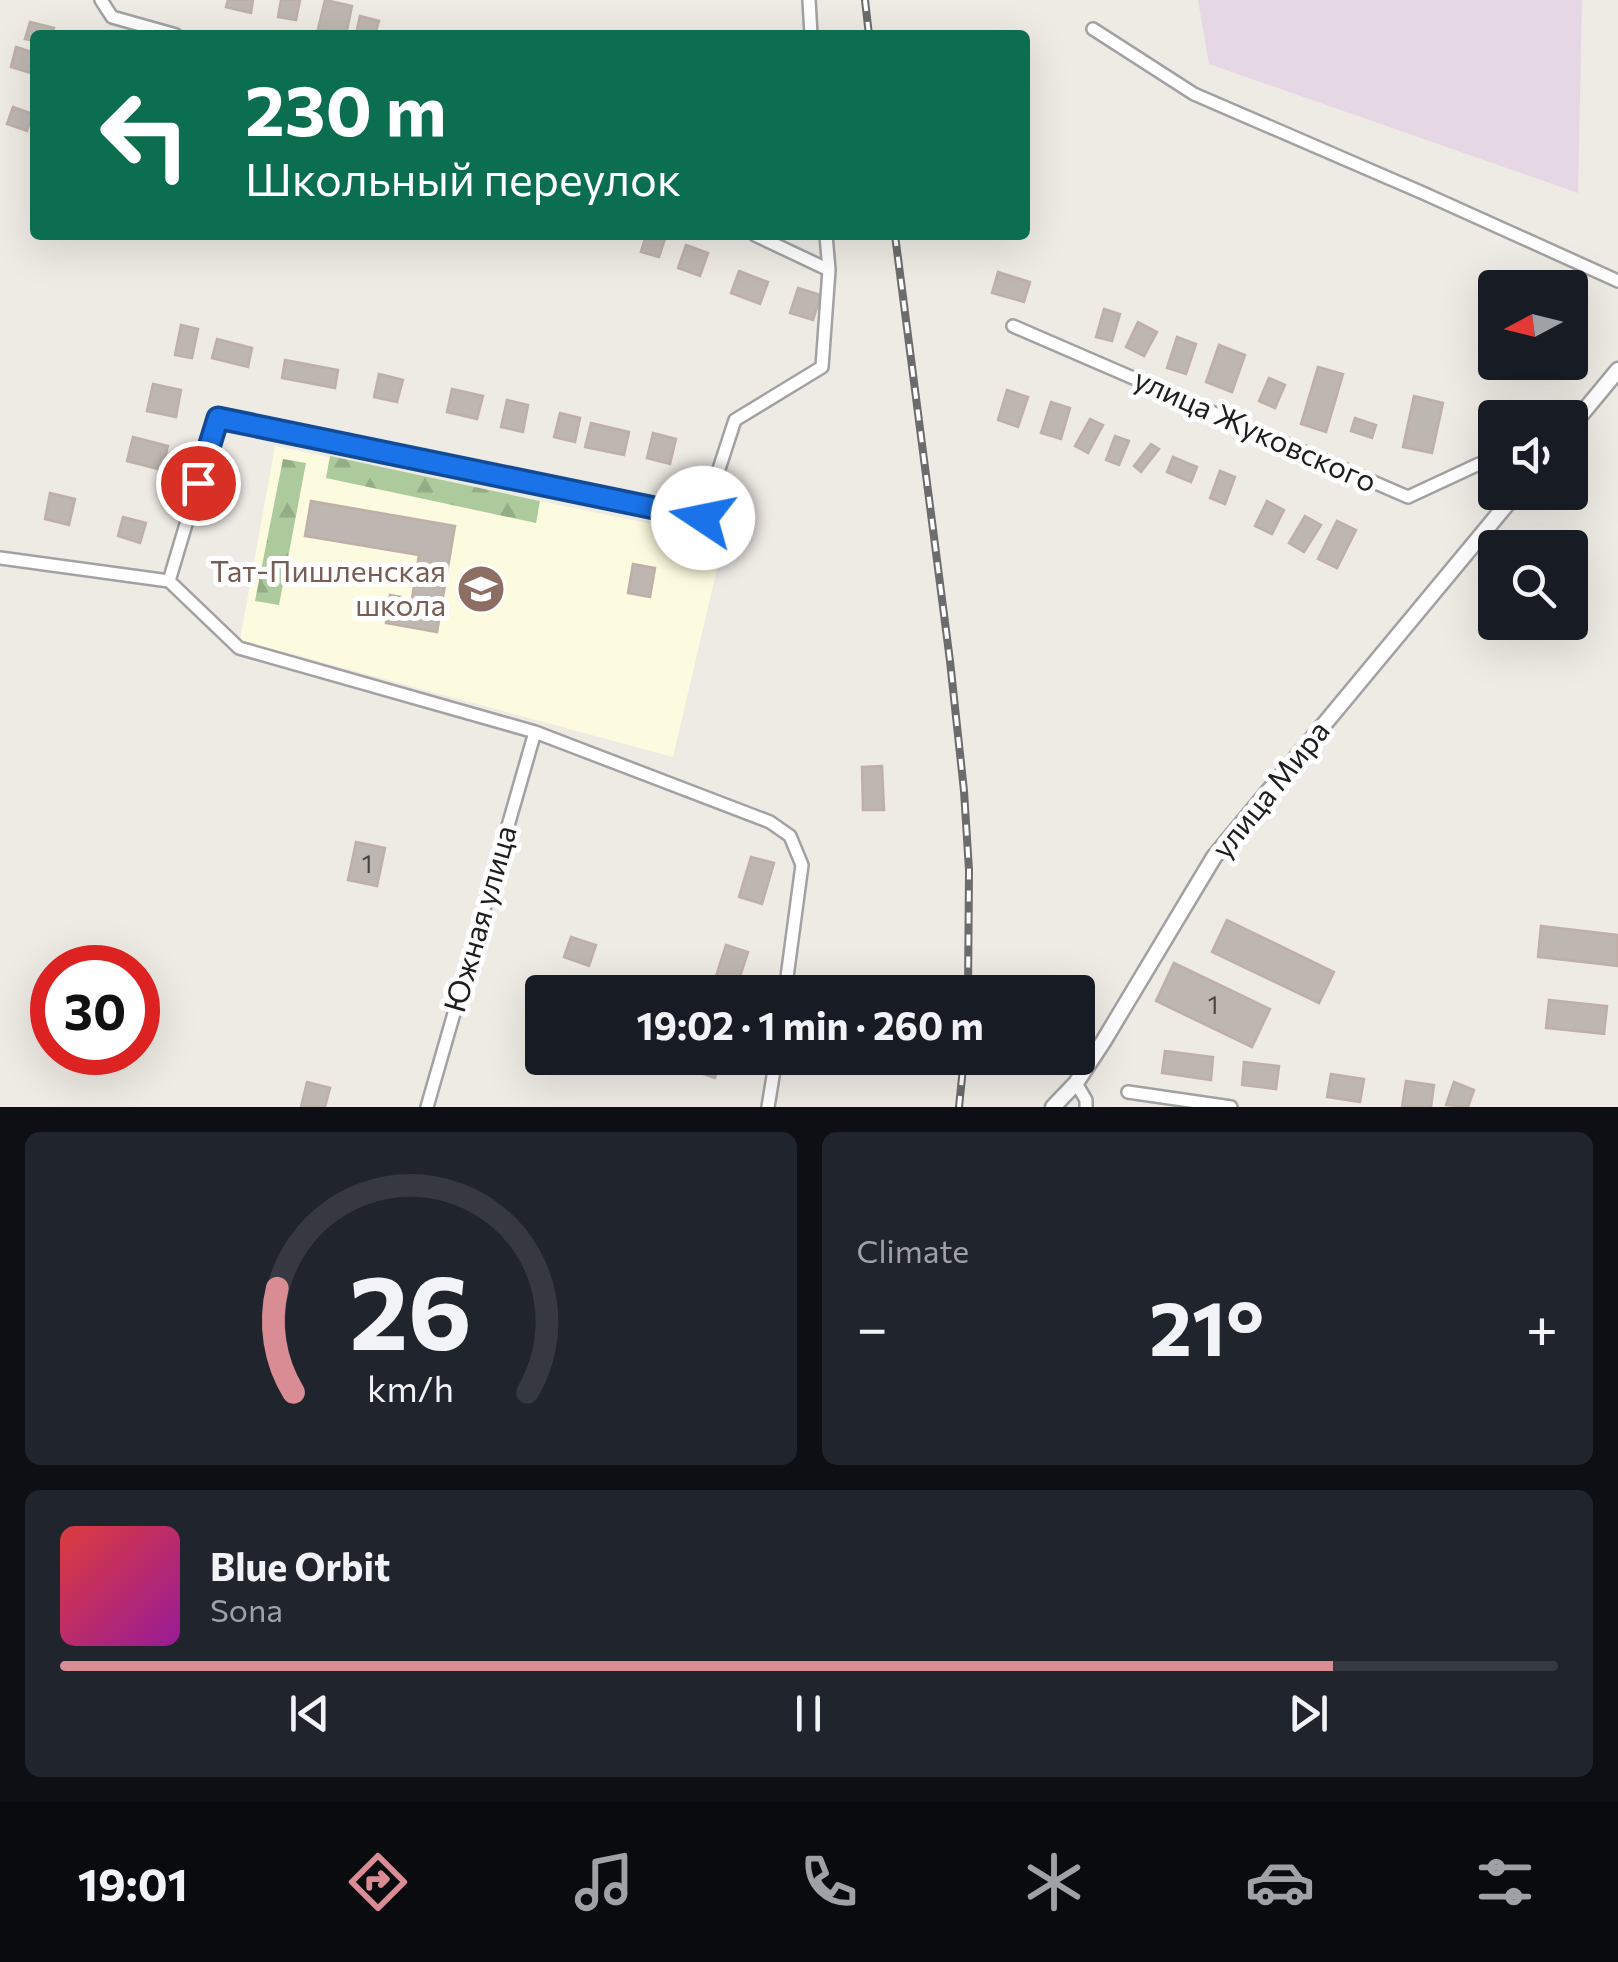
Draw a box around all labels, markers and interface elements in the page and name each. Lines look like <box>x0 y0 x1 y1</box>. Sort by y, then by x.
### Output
text: 230 m <box>245 65 447 150</box>
icon: left <box>80 70 210 200</box>
text: Школьный переулок <box>245 150 681 205</box>
north arrow <box>1478 270 1588 380</box>
map controls <box>1478 270 1588 640</box>
street label: улица Жуковского <box>1129 359 1383 499</box>
button: sound <box>1478 400 1588 510</box>
pin <box>156 441 241 526</box>
icon: arrive <box>171 456 226 511</box>
position arrow <box>651 466 755 570</box>
button: search <box>1478 530 1588 640</box>
place label: Тат-Пишленская школа <box>210 551 446 622</box>
school or university icon: Тат-Пишленская школа <box>455 563 507 615</box>
street label: улица Мира <box>1202 712 1336 865</box>
street label: Южная улица <box>434 821 523 1016</box>
house number: 1 <box>362 848 372 878</box>
speed limit sign: 30 <box>30 945 160 1075</box>
house number: 1 <box>1208 989 1218 1019</box>
text: 19:02 · 1 min · 260 m <box>636 1001 984 1048</box>
text: Climate <box>857 1230 969 1270</box>
text: 26 <box>349 1244 472 1371</box>
text: 21° <box>1149 1280 1264 1371</box>
text: − <box>857 1292 888 1359</box>
text: + <box>1526 1292 1558 1359</box>
text: km/h <box>367 1366 454 1409</box>
text: Blue Orbit <box>210 1542 390 1589</box>
text: Sona <box>210 1589 283 1629</box>
icon: previous <box>282 1686 337 1741</box>
icon: pause <box>781 1686 836 1741</box>
icon: next <box>1281 1686 1336 1741</box>
icon: directions <box>343 1847 413 1917</box>
icon: music <box>569 1847 639 1917</box>
icon: phone <box>794 1847 864 1917</box>
icon: climate <box>1019 1847 1089 1917</box>
icon: car <box>1245 1847 1315 1917</box>
icon: filters <box>1470 1847 1540 1917</box>
text: 19:01 <box>78 1855 188 1910</box>

